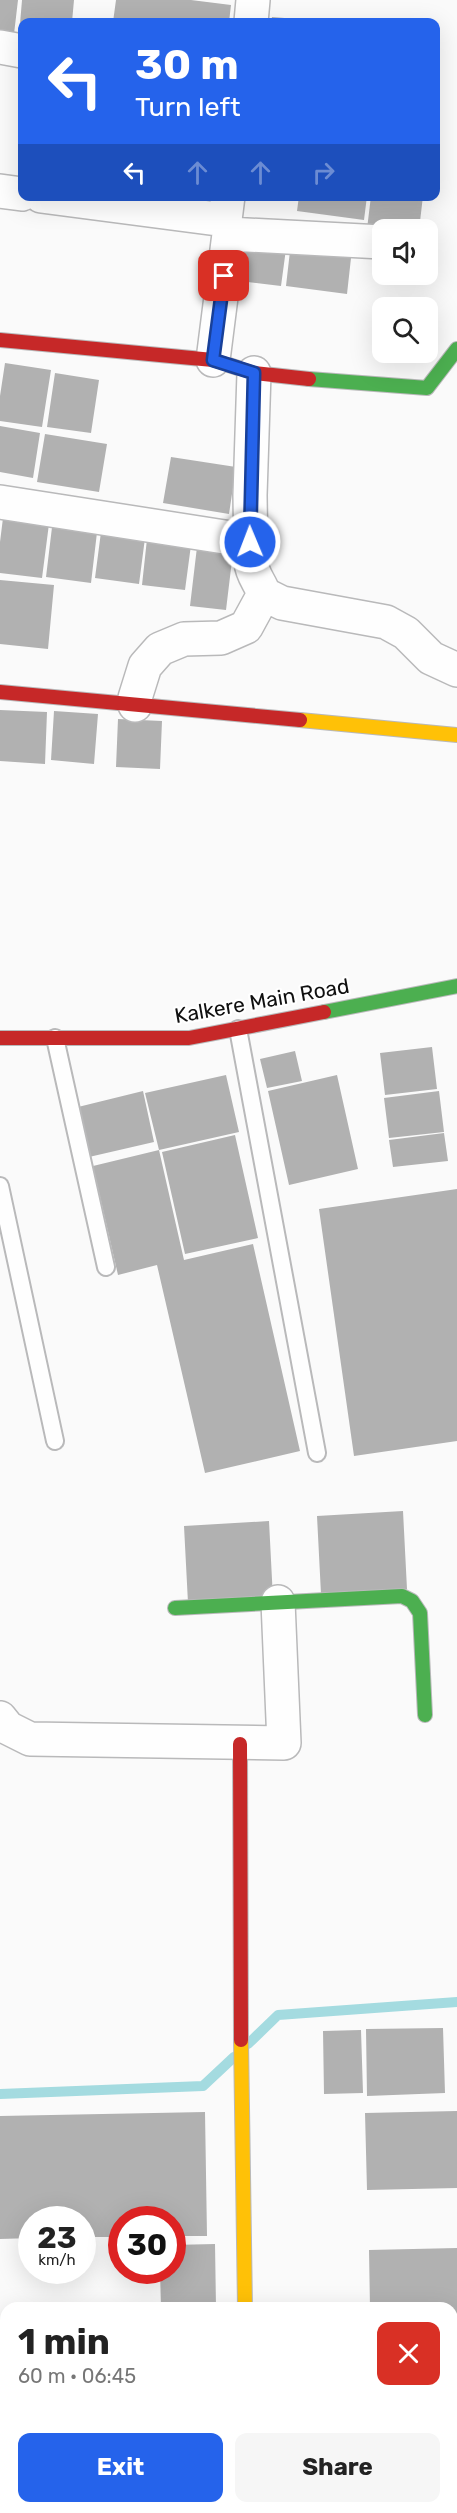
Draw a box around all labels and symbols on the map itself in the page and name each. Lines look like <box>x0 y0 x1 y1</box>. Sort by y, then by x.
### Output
pin <box>198 250 249 301</box>
position arrow <box>218 510 282 574</box>
street label: Kalkere Main Road <box>173 973 351 1028</box>
speed limit sign: 30 <box>108 2206 186 2284</box>

